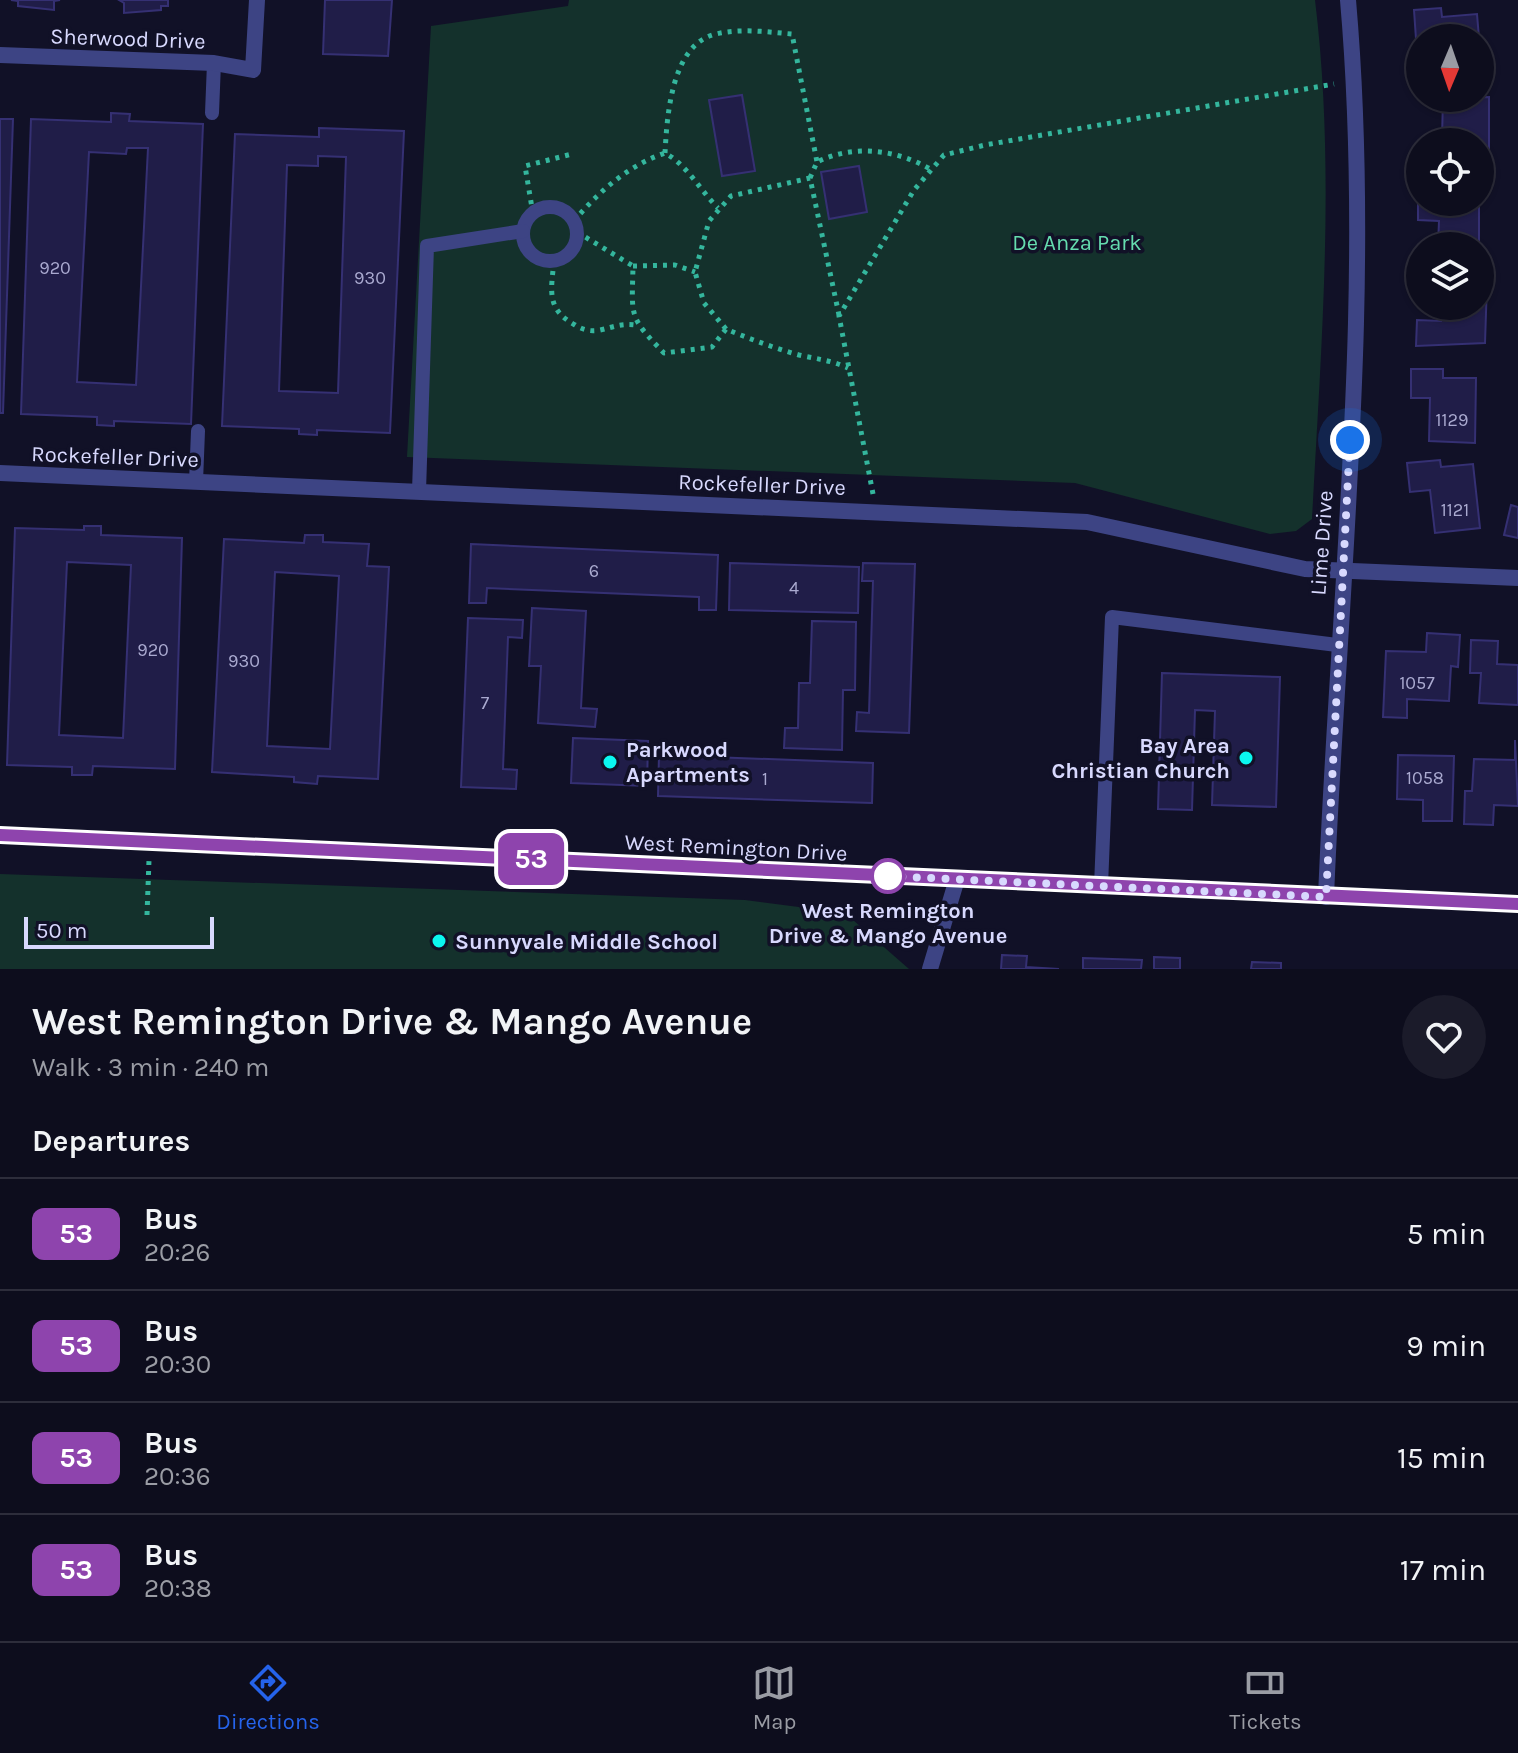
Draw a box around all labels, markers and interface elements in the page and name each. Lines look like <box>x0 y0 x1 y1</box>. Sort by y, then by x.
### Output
street label: Sherwood Drive <box>50 23 206 55</box>
north arrow <box>1406 24 1494 112</box>
map controls <box>1406 24 1494 320</box>
button: locate <box>1406 128 1494 216</box>
park label: De Anza Park <box>1012 230 1142 256</box>
button: layers <box>1406 232 1494 320</box>
house number: 920 <box>39 257 71 279</box>
house number: 930 <box>354 267 386 289</box>
house number: 1129 <box>1436 409 1468 431</box>
your location <box>1330 420 1370 460</box>
street label: Rockefeller Drive <box>31 441 199 473</box>
street label: Rockefeller Drive <box>678 469 846 501</box>
street label: Lime Drive <box>1305 490 1339 597</box>
house number: 1121 <box>1441 499 1469 521</box>
house number: 6 <box>589 560 599 582</box>
house number: 4 <box>789 577 799 599</box>
house number: 920 <box>137 639 169 661</box>
house number: 930 <box>228 650 260 672</box>
house number: 1057 <box>1399 672 1435 694</box>
house number: 7 <box>481 692 490 714</box>
place label: Bay Area Christian Church <box>1051 733 1230 784</box>
place label: Parkwood Apartments <box>626 737 750 788</box>
marker: Bay Area Christian Church <box>1237 749 1255 767</box>
marker: Parkwood Apartments <box>601 753 619 771</box>
house number: 1058 <box>1406 767 1444 789</box>
house number: 1 <box>762 768 768 790</box>
street label: West Remington Drive <box>624 829 848 867</box>
line badge: 53 <box>495 833 567 885</box>
text: 53 <box>514 842 548 875</box>
marker: West Remington Drive & Mango Avenue <box>871 859 905 893</box>
place label: West Remington Drive & Mango Avenue <box>769 898 1007 949</box>
scale bar <box>24 913 214 949</box>
text: 50 m <box>36 918 87 944</box>
place label: Sunnyvale Middle School <box>455 929 718 955</box>
marker: Sunnyvale Middle School <box>430 932 448 950</box>
button: heart <box>1402 995 1486 1079</box>
text: West Remington Drive & Mango Avenue <box>32 999 752 1044</box>
text: Walk · 3 min · 240 m <box>32 1052 269 1083</box>
text: Departures <box>32 1123 190 1159</box>
text: Bus <box>144 1201 198 1237</box>
text: 5 min <box>1407 1216 1486 1252</box>
text: 53 <box>59 1217 93 1250</box>
text: 20:26 <box>144 1237 210 1268</box>
text: Bus <box>144 1313 198 1349</box>
text: 9 min <box>1406 1328 1486 1364</box>
text: 53 <box>59 1329 93 1362</box>
text: 20:30 <box>144 1349 211 1380</box>
text: Bus <box>144 1425 198 1461</box>
text: 15 min <box>1397 1440 1486 1476</box>
text: 53 <box>59 1441 93 1474</box>
text: 20:36 <box>144 1461 211 1492</box>
text: Bus <box>144 1537 198 1573</box>
text: 17 min <box>1400 1552 1486 1588</box>
text: 53 <box>59 1553 93 1586</box>
text: 20:38 <box>144 1573 212 1604</box>
tab: Directions <box>216 1661 320 1735</box>
tab: Map <box>752 1661 796 1735</box>
tab: Tickets <box>1229 1661 1302 1735</box>

